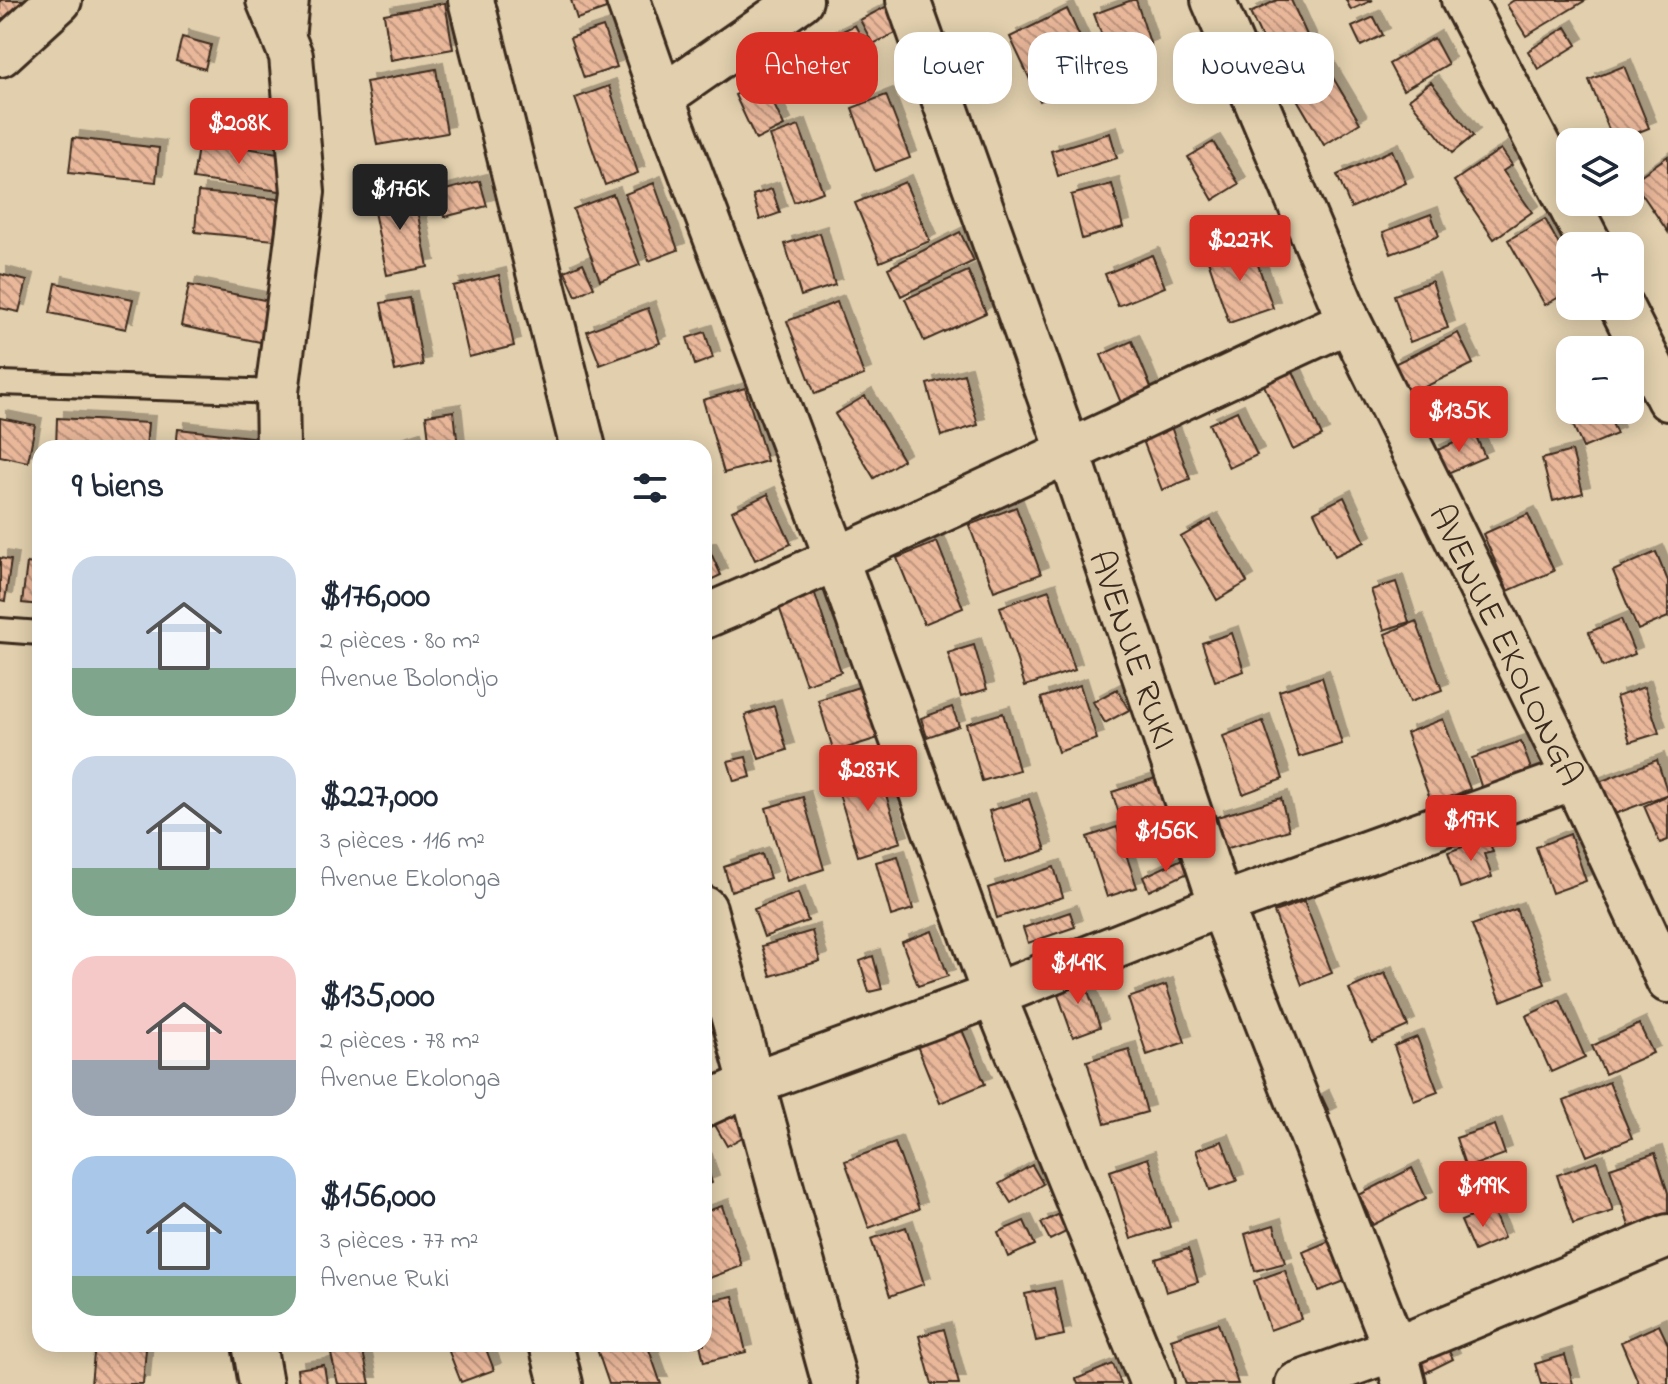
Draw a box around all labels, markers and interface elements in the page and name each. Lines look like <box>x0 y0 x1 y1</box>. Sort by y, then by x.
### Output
chip: Acheter <box>736 32 878 104</box>
chip: Louer <box>894 32 1012 104</box>
chip: Filtres <box>1028 32 1157 104</box>
chip: Nouveau <box>1173 32 1334 104</box>
pin: $208K <box>183 98 295 166</box>
text: $208K <box>208 105 270 143</box>
map controls <box>1556 128 1644 424</box>
button: layers <box>1556 128 1644 216</box>
pin: $176K <box>344 164 456 232</box>
text: $176K <box>371 171 429 209</box>
pin: $227K <box>1184 215 1296 283</box>
text: $227K <box>1208 222 1272 260</box>
button: + <box>1556 232 1644 320</box>
button: − <box>1556 336 1644 424</box>
pin: $135K <box>1403 386 1515 454</box>
text: $135K <box>1428 393 1490 431</box>
text: 9 biens <box>72 463 164 513</box>
icon: filters <box>628 466 672 510</box>
street label: AVENUE EKOLONGA <box>1413 496 1595 796</box>
street label: AVENUE RUKI <box>1072 544 1190 757</box>
text: $176,000 <box>320 573 430 623</box>
icon: home <box>136 588 232 684</box>
text: 2 pièces · 80 m² <box>320 623 480 661</box>
text: Avenue Bolondjo <box>320 661 499 699</box>
pin: $287K <box>812 745 924 813</box>
text: $287K <box>837 752 899 790</box>
text: $227,000 <box>320 773 438 823</box>
icon: home <box>136 788 232 884</box>
pin: $197K <box>1415 795 1527 863</box>
text: $197K <box>1443 802 1499 840</box>
pin: $156K <box>1110 806 1222 874</box>
text: $156K <box>1135 813 1197 851</box>
text: 3 pièces · 116 m² <box>320 823 485 861</box>
text: Avenue Ekolonga <box>320 861 501 899</box>
pin: $149K <box>1022 938 1134 1006</box>
text: $149K <box>1050 945 1106 983</box>
text: $135,000 <box>320 973 435 1023</box>
icon: home <box>136 988 232 1084</box>
text: 2 pièces · 78 m² <box>320 1023 480 1061</box>
text: Avenue Ekolonga <box>320 1061 501 1099</box>
pin: $199K <box>1427 1161 1539 1229</box>
text: $199K <box>1457 1168 1509 1206</box>
text: $156,000 <box>320 1173 436 1223</box>
icon: home <box>136 1188 232 1284</box>
text: 3 pièces · 77 m² <box>320 1223 479 1261</box>
text: Avenue Ruki <box>320 1261 449 1299</box>

